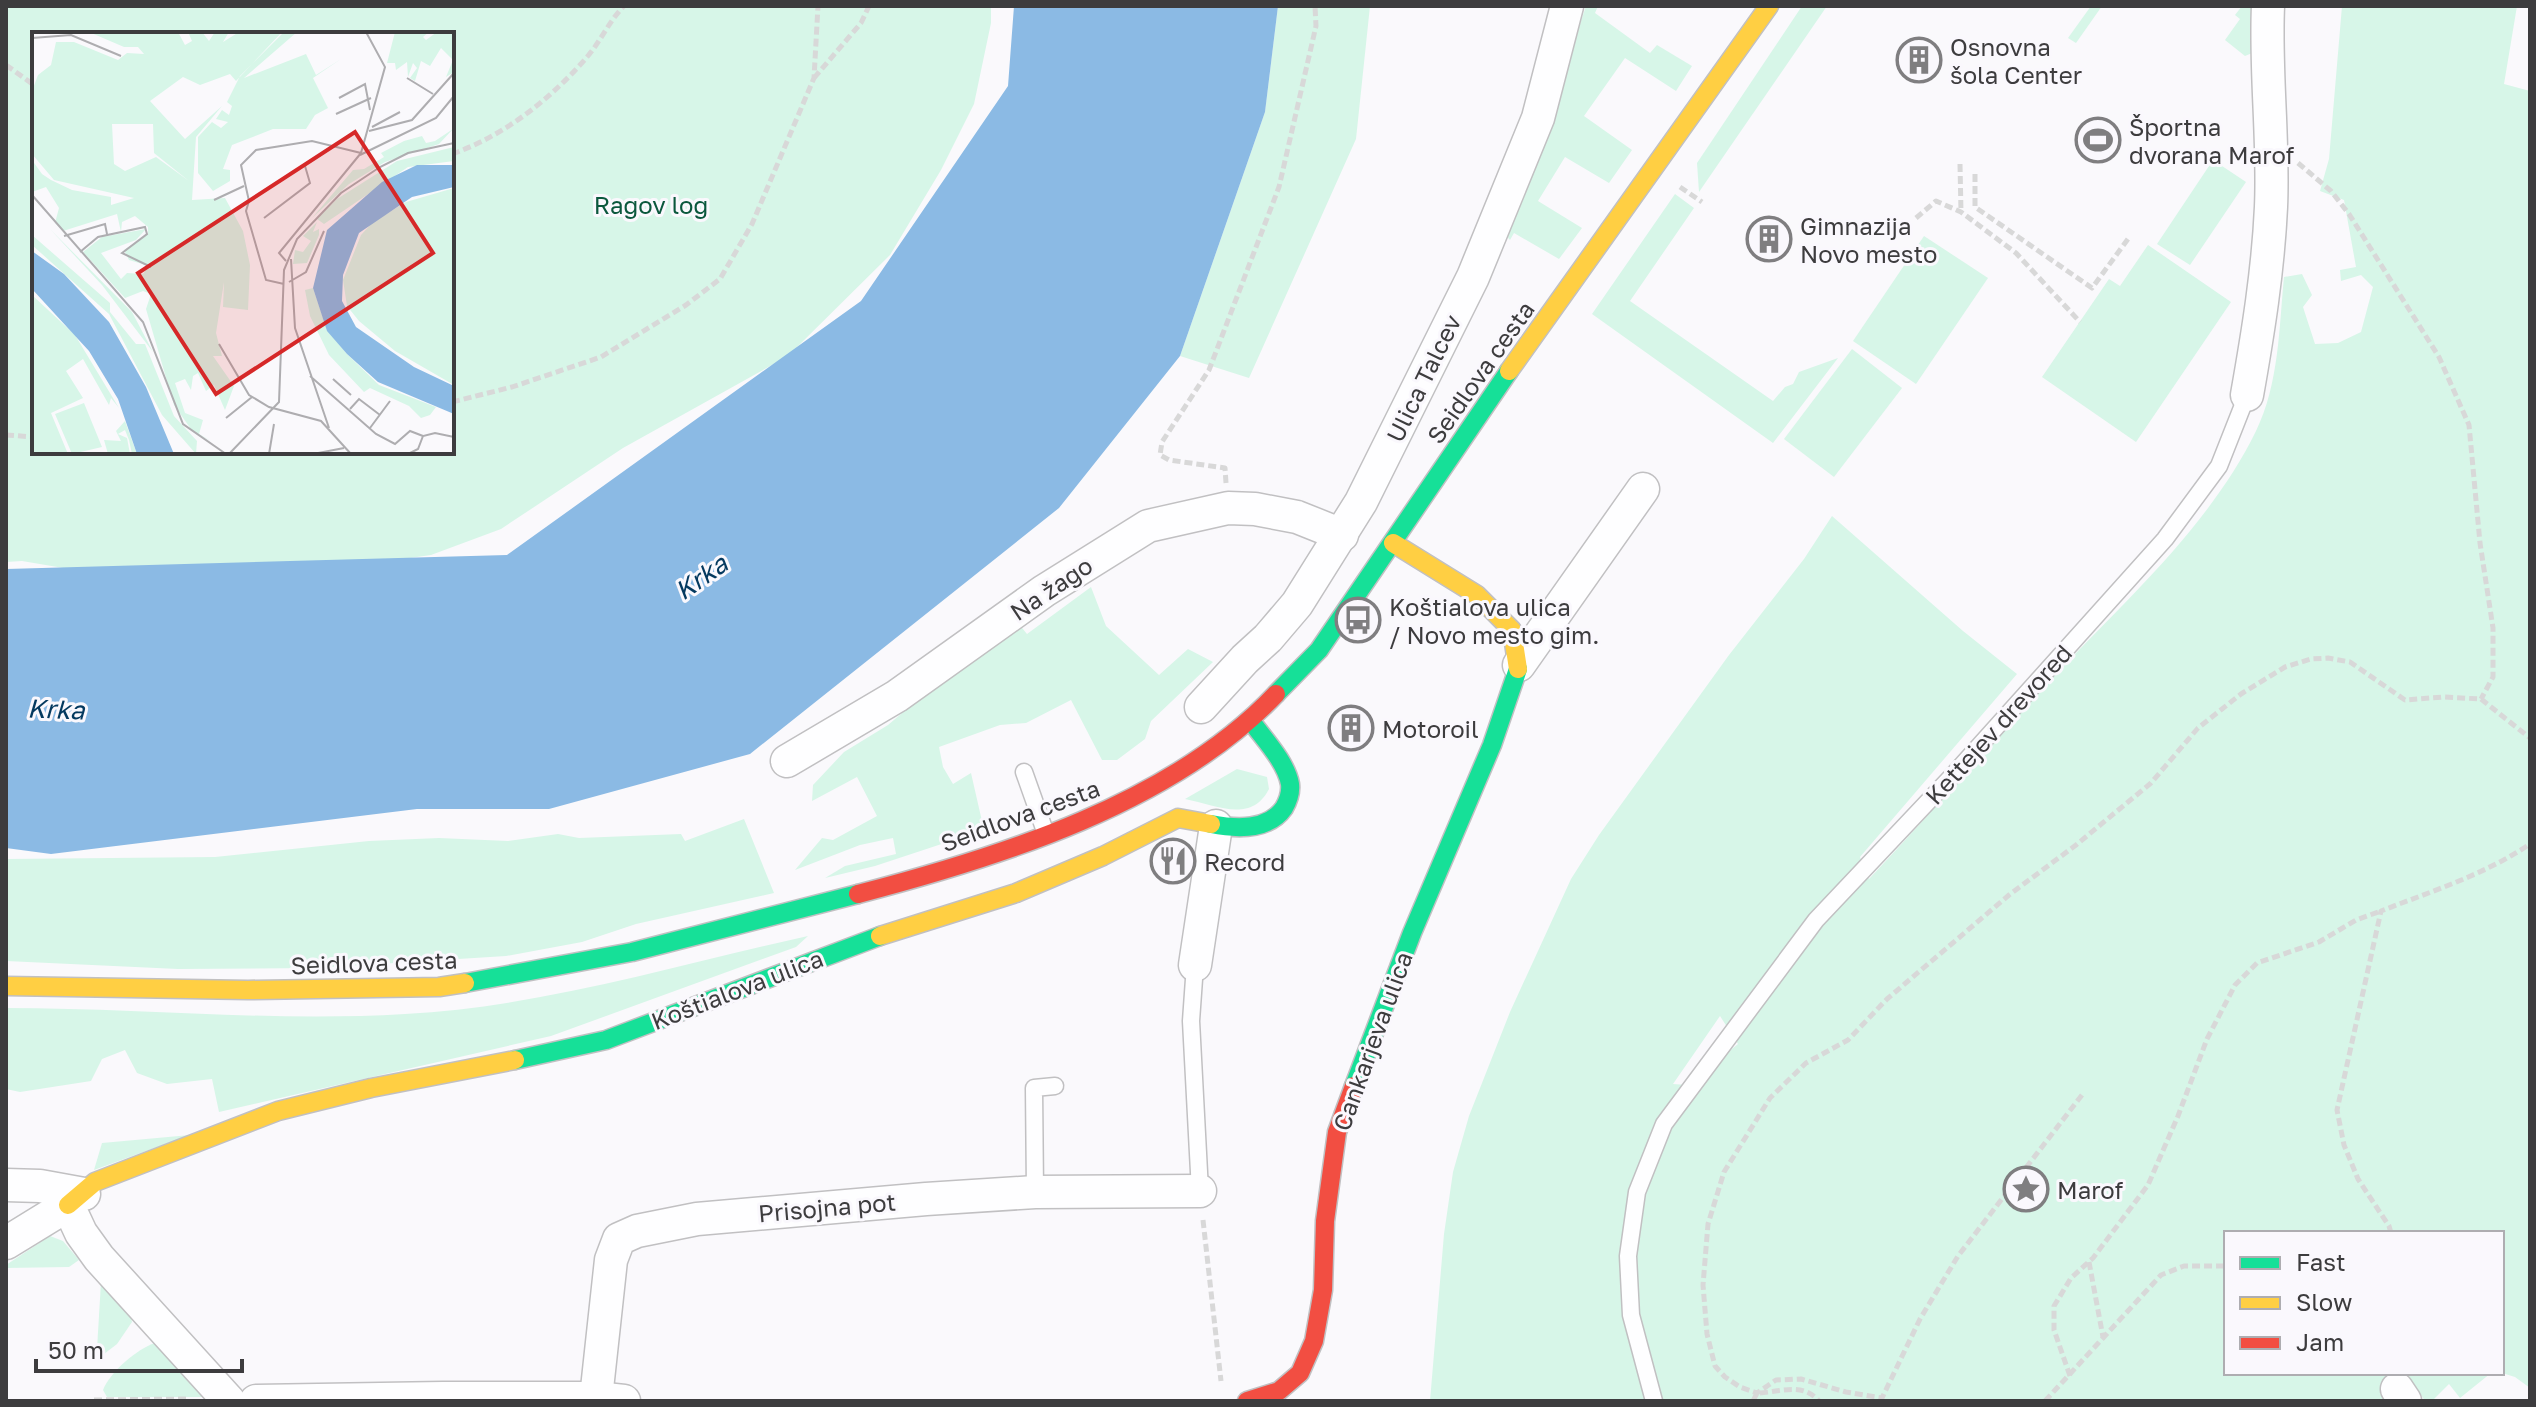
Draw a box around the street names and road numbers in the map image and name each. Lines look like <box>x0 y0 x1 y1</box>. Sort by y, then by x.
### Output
street label: Seidlova cesta <box>1420 295 1540 449</box>
street label: Ulica Talcev <box>1380 310 1466 446</box>
street label: Na žago <box>1004 550 1098 626</box>
street label: Kettejev drevored <box>1919 638 2077 810</box>
street label: Seidlova cesta <box>937 773 1103 857</box>
street label: Koštialova ulica <box>647 943 827 1035</box>
street label: Seidlova cesta <box>290 945 458 979</box>
street label: Cankarjeva ulica <box>1326 948 1418 1134</box>
street label: Prisojna pot <box>757 1187 897 1227</box>

